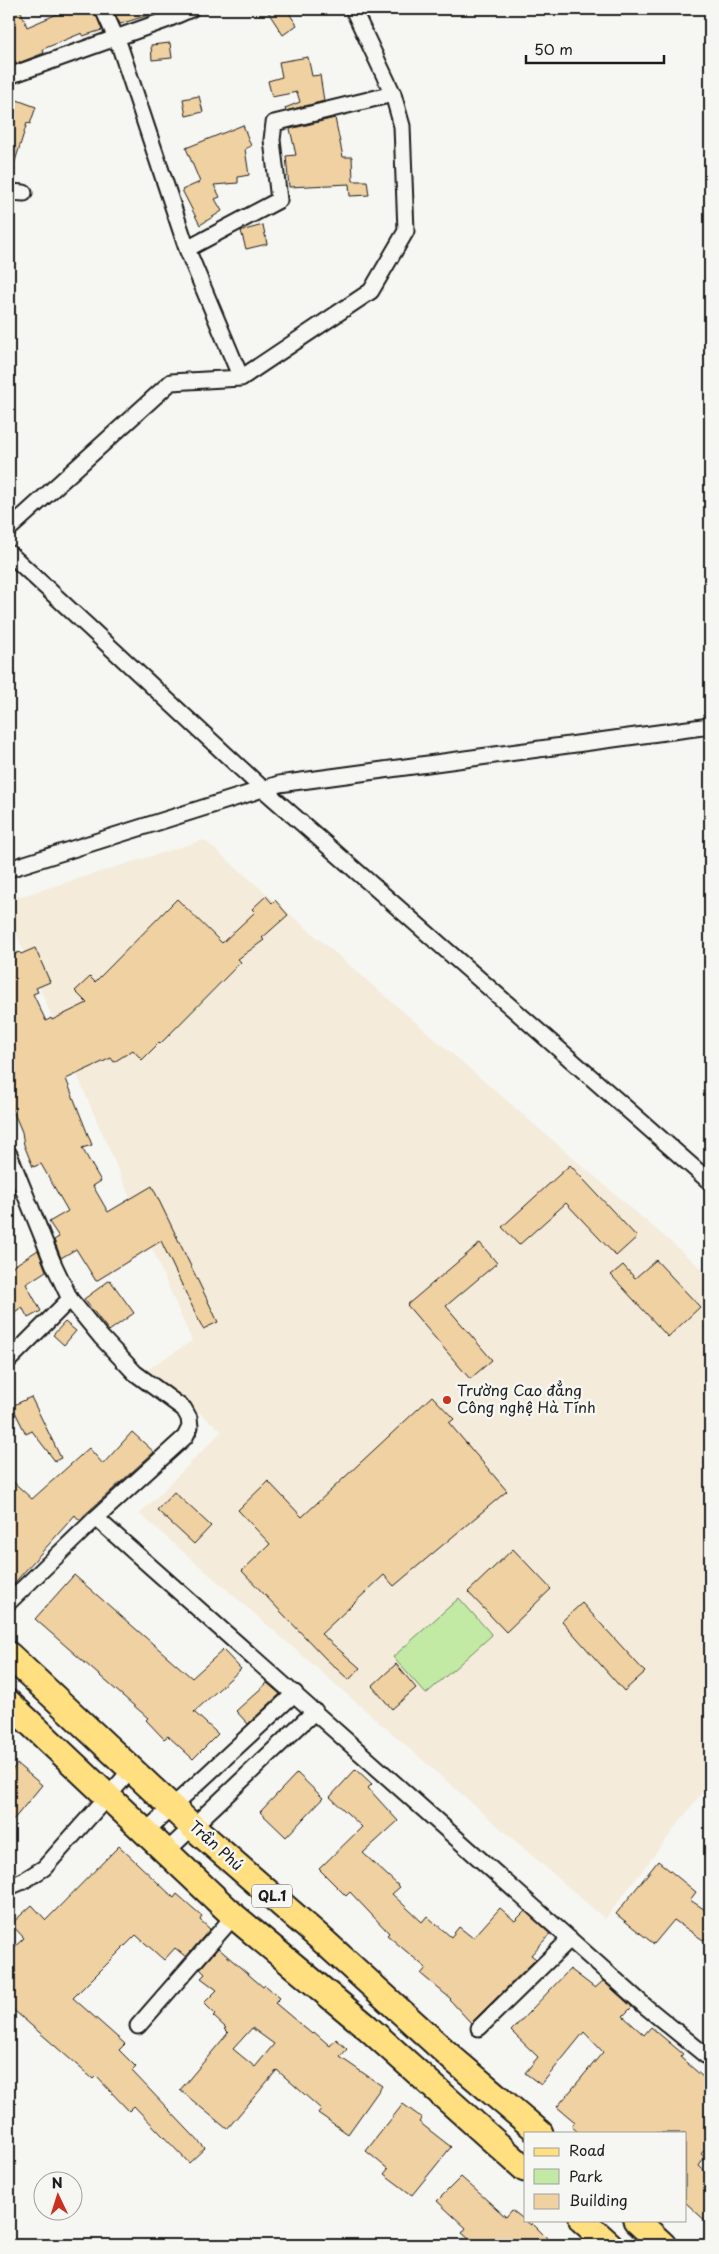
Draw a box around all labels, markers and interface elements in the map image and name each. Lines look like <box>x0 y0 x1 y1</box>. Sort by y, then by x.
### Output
scale bar <box>526 32 664 64</box>
text: 50 m <box>534 37 573 60</box>
place label: Trường Cao đẳng Công nghệ Hà Tĩnh <box>457 1378 596 1418</box>
marker: Trường Cao đẳng Công nghệ Hà Tĩnh <box>441 1394 453 1406</box>
street label: Trần Phú <box>185 1814 249 1875</box>
road number: QL.1 <box>252 1884 292 1908</box>
legend <box>524 2132 686 2222</box>
text: Road <box>569 2138 605 2161</box>
text: Park <box>569 2164 603 2187</box>
north arrow <box>32 2172 82 2222</box>
text: N <box>51 2172 63 2193</box>
text: Building <box>569 2188 628 2211</box>

